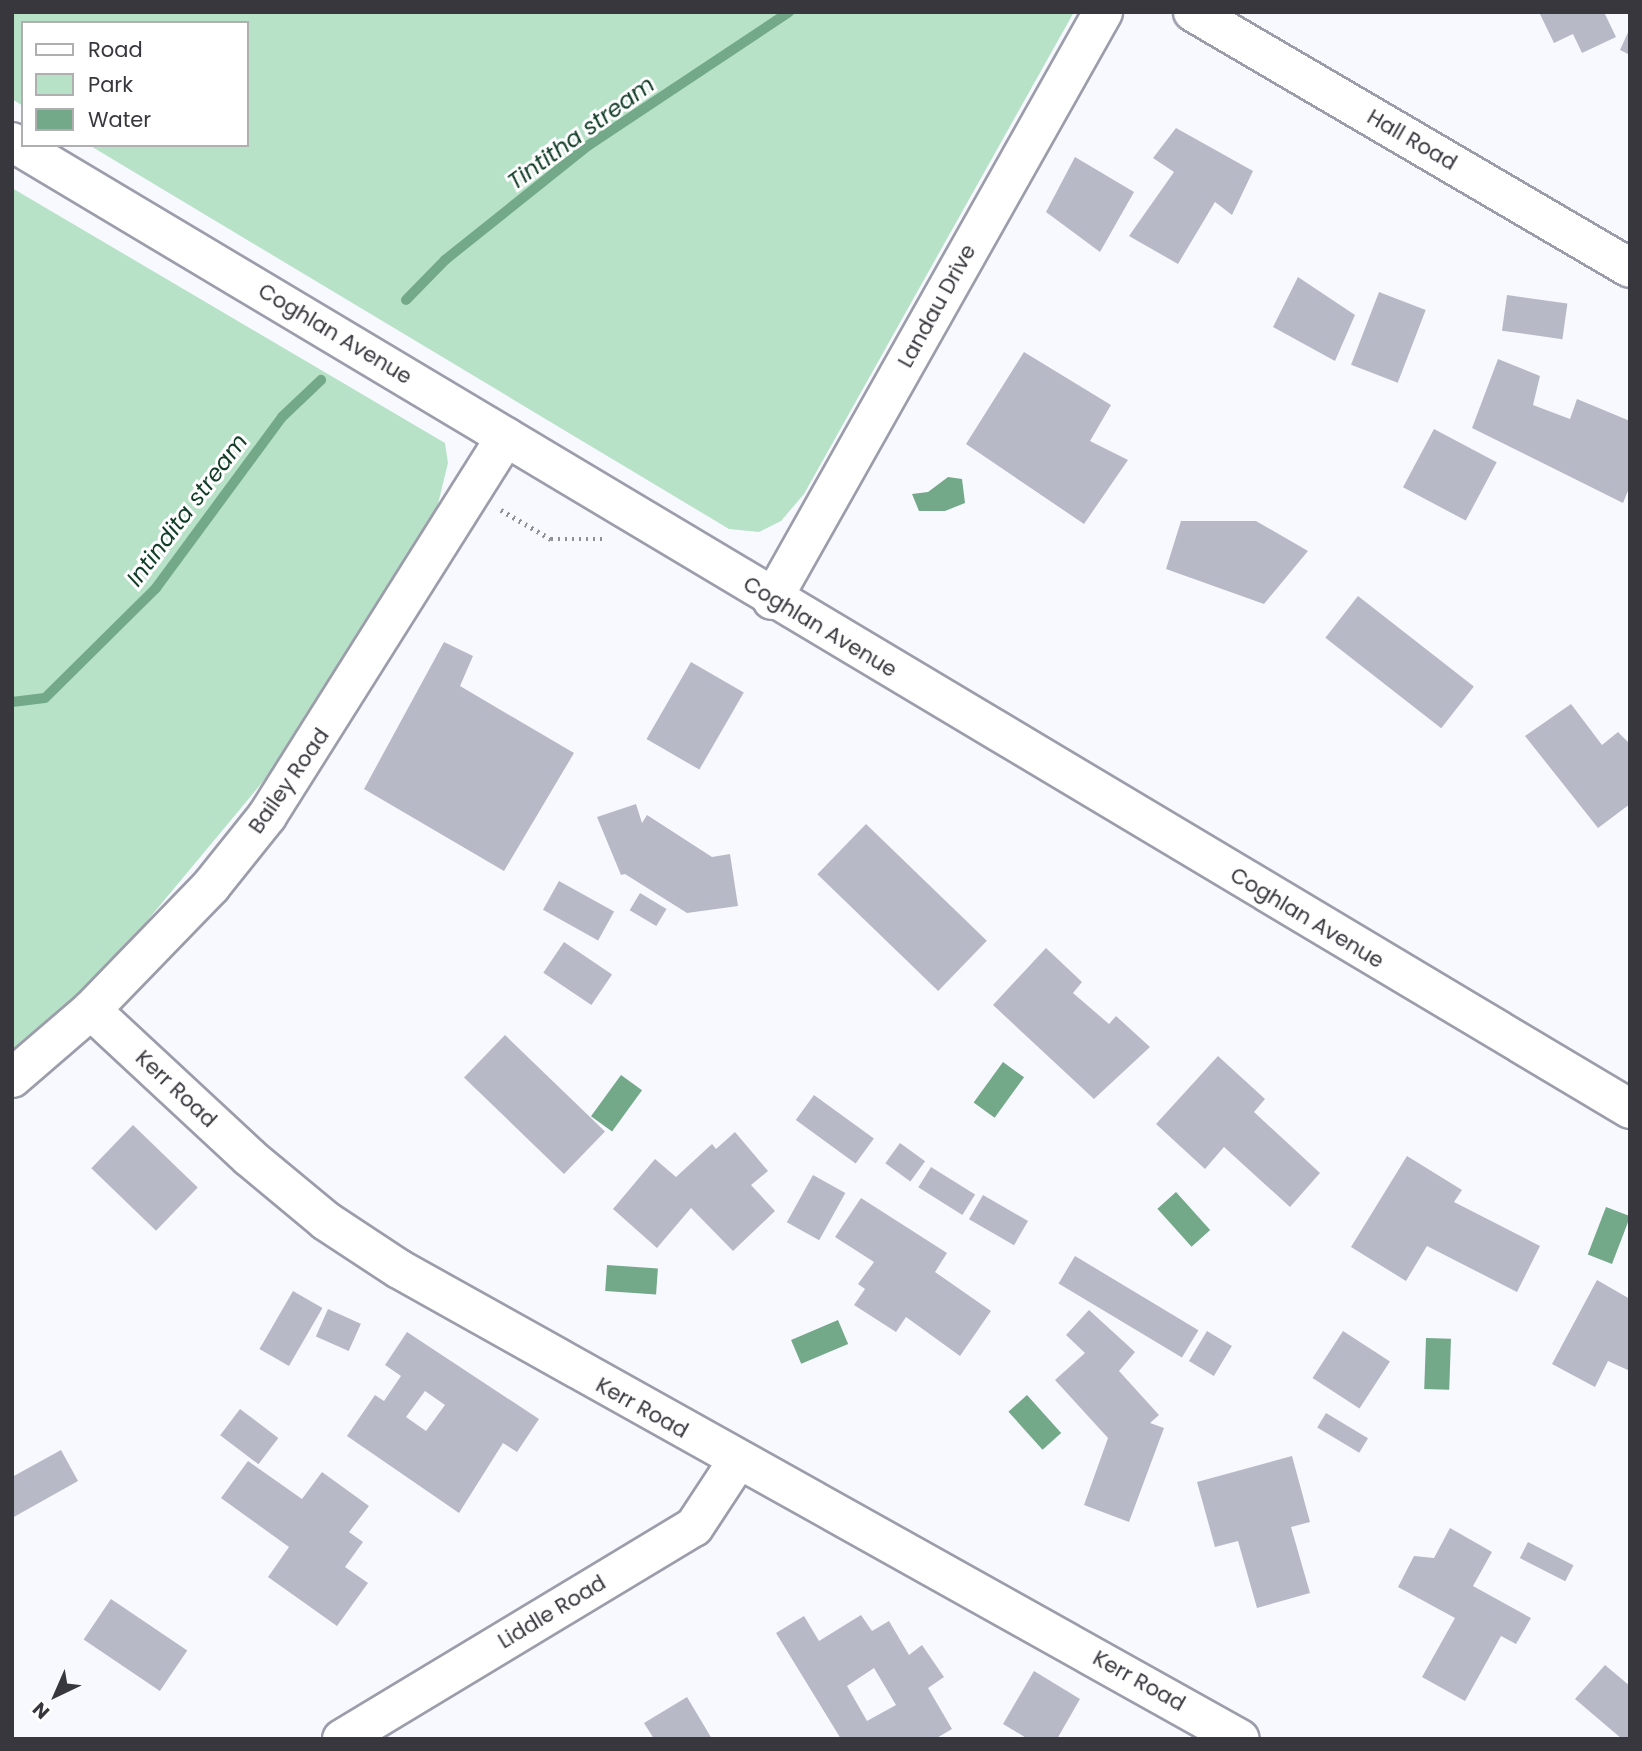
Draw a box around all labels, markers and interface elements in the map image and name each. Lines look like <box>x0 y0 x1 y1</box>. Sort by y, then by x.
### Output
legend <box>21 21 248 147</box>
text: Road <box>88 35 143 64</box>
text: Park <box>88 70 133 99</box>
water label: Tintitha stream <box>502 70 660 196</box>
street label: Hall Road <box>1363 104 1461 176</box>
text: Water <box>88 105 151 134</box>
street label: Landau Drive <box>893 240 981 372</box>
street label: Coghlan Avenue <box>254 278 416 390</box>
water label: Intindita stream <box>121 428 253 592</box>
street label: Coghlan Avenue <box>739 571 901 683</box>
street label: Bailey Road <box>244 724 334 838</box>
street label: Coghlan Avenue <box>1226 862 1388 974</box>
street label: Kerr Road <box>130 1045 222 1133</box>
street label: Kerr Road <box>592 1372 692 1444</box>
street label: Liddle Road <box>494 1570 610 1654</box>
street label: Kerr Road <box>1089 1645 1189 1717</box>
north arrow <box>21 1660 91 1730</box>
text: N <box>27 1696 56 1725</box>

